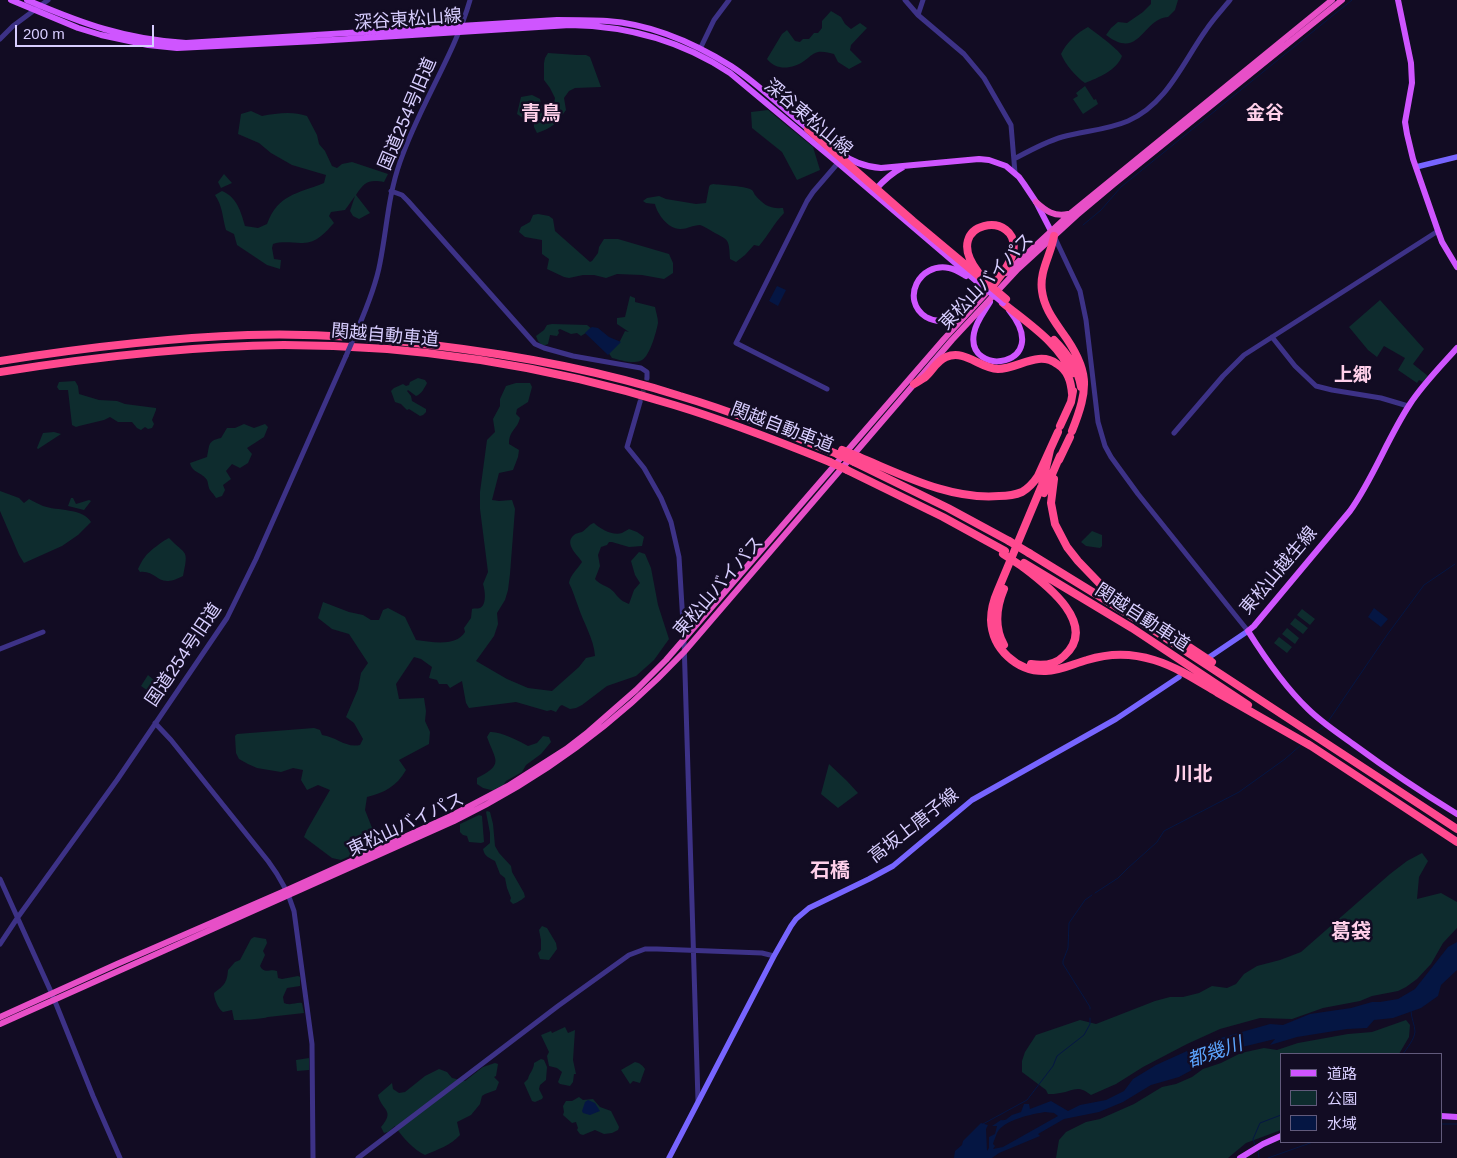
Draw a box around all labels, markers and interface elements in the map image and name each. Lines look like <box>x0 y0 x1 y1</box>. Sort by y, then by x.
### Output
street label: 深谷東松山線 <box>353 5 463 35</box>
scale bar <box>18 15 156 47</box>
text: 200 m <box>23 25 65 42</box>
street label: 国道254号旧道 <box>375 55 441 173</box>
street label: 深谷東松山線 <box>760 75 856 161</box>
district label: 青鳥 <box>521 102 561 126</box>
district label: 金谷 <box>1246 103 1284 125</box>
street label: 東松山バイパス <box>935 229 1039 335</box>
street label: 関越自動車道 <box>330 321 440 351</box>
district label: 上郷 <box>1334 365 1372 387</box>
street label: 関越自動車道 <box>728 399 836 457</box>
street label: 東松山越生線 <box>1236 523 1322 619</box>
street label: 東松山バイパス <box>670 532 768 642</box>
street label: 関越自動車道 <box>1091 580 1193 656</box>
street label: 国道254号旧道 <box>141 599 227 711</box>
district label: 川北 <box>1174 764 1212 786</box>
street label: 高坂上唐子線 <box>865 784 963 868</box>
street label: 東松山バイパス <box>344 789 468 861</box>
district label: 石橋 <box>810 859 850 883</box>
district label: 葛袋 <box>1331 920 1371 944</box>
water label: 都幾川 <box>1184 1033 1246 1073</box>
legend <box>1280 1053 1442 1143</box>
text: 道路 <box>1327 1065 1357 1082</box>
text: 公園 <box>1327 1090 1357 1107</box>
text: 水域 <box>1327 1115 1357 1132</box>

